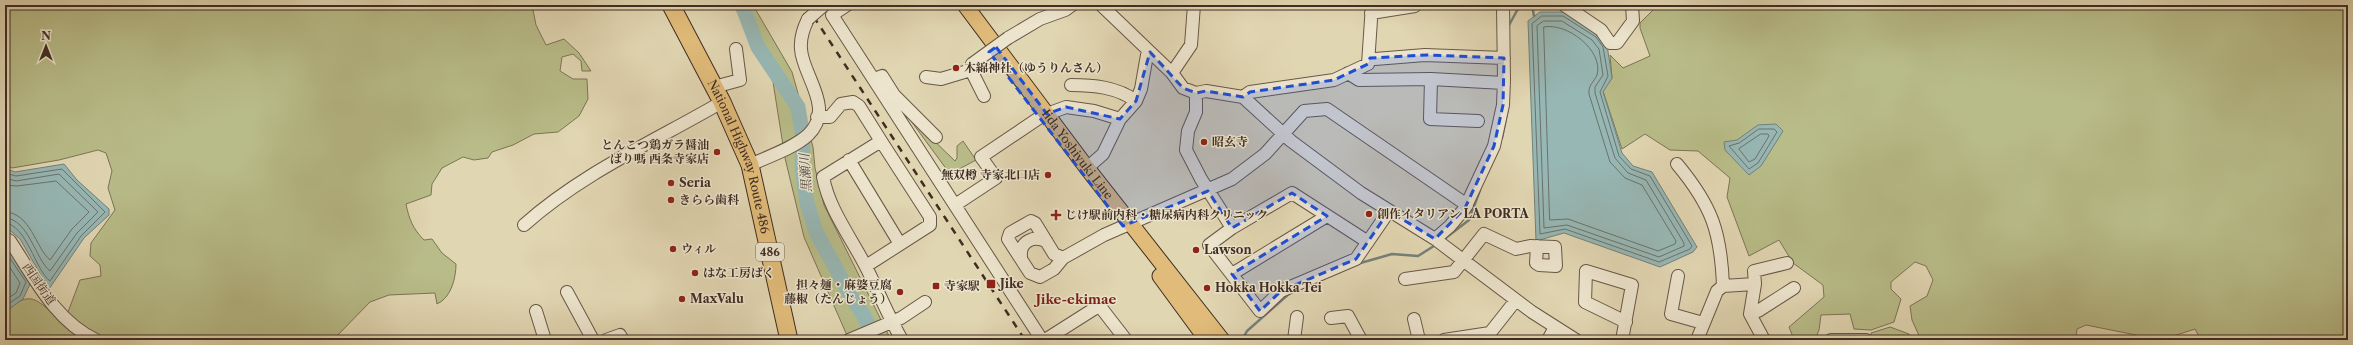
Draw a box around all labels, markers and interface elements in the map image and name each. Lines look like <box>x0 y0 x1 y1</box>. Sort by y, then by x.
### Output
north arrow <box>26 26 66 66</box>
text: N <box>41 29 51 43</box>
place label: 木綿神社（ゆうりんさん） <box>964 60 1108 75</box>
marker: 木綿神社（ゆうりんさん） <box>951 63 961 73</box>
street label: National Highway Route 486 <box>705 77 773 235</box>
street label: Iida Yoshiyuki Line <box>1039 106 1117 202</box>
place label: 昭玄寺 <box>1212 134 1248 149</box>
place label: とんこつ鶏ガラ醤油 ばり嗎 西条寺家店 <box>601 137 709 166</box>
marker: 昭玄寺 <box>1199 137 1209 147</box>
marker: とんこつ鶏ガラ醤油 ばり嗎 西条寺家店 <box>712 147 722 157</box>
water label: 黒瀬川 <box>796 151 814 193</box>
place label: 無双樽 寺家北口店 <box>941 167 1040 182</box>
marker: 無双樽 寺家北口店 <box>1043 170 1053 180</box>
place label: Seria <box>679 175 712 190</box>
marker: Seria <box>666 178 676 188</box>
place label: きらら歯科 <box>679 192 740 207</box>
marker: きらら歯科 <box>666 195 676 205</box>
place label: 創作イタリアン LA PORTA <box>1377 206 1530 221</box>
place label: じけ駅前内科・糖尿病内科クリニック <box>1065 207 1268 222</box>
marker: じけ駅前内科・糖尿病内科クリニック <box>1050 209 1062 221</box>
marker: 創作イタリアン LA PORTA <box>1364 209 1374 219</box>
place label: ウィル <box>681 241 716 256</box>
place label: Lawson <box>1204 242 1252 257</box>
road number: 486 <box>756 243 784 261</box>
marker: ウィル <box>668 244 678 254</box>
marker: Lawson <box>1191 245 1201 255</box>
street label: 西国街道 <box>19 260 59 308</box>
place label: はな工房ばく <box>703 265 775 280</box>
marker: はな工房ばく <box>690 268 700 278</box>
place label: Jike <box>998 276 1024 291</box>
place label: 担々麺・麻婆豆腐 藤椒（たんじょう） <box>784 277 892 306</box>
place label: 寺家駅 <box>944 278 980 293</box>
marker: Jike <box>985 278 997 290</box>
place label: Hokka Hokka Tei <box>1215 280 1323 295</box>
marker: 寺家駅 <box>931 281 941 291</box>
marker: Hokka Hokka Tei <box>1202 283 1212 293</box>
marker: 担々麺・麻婆豆腐 藤椒（たんじょう） <box>895 287 905 297</box>
place label: MaxValu <box>690 291 744 306</box>
district label: Jike-ekimae <box>1034 291 1117 307</box>
marker: MaxValu <box>677 294 687 304</box>

